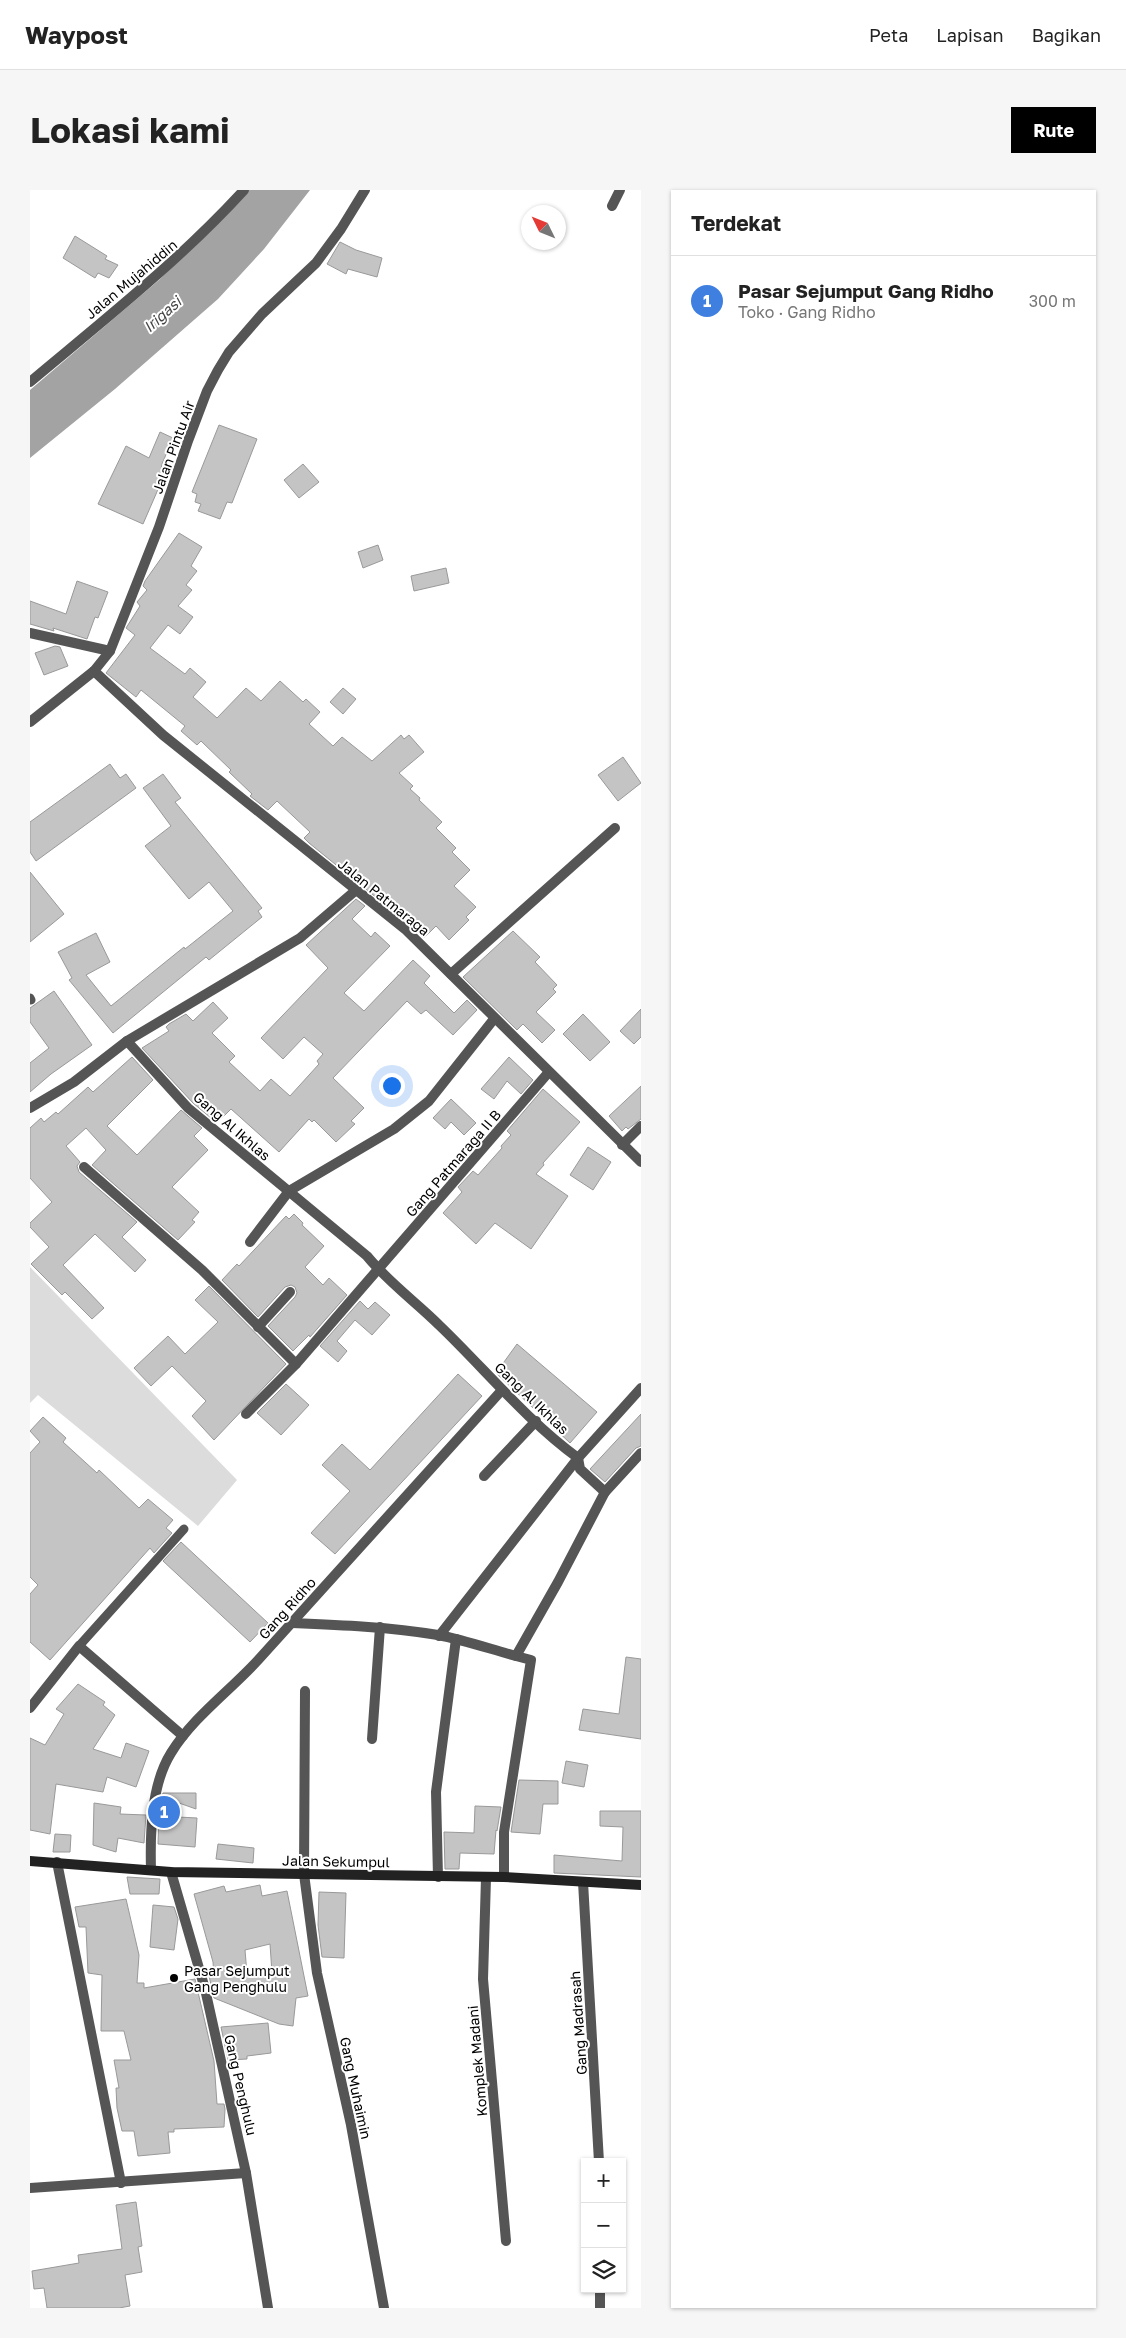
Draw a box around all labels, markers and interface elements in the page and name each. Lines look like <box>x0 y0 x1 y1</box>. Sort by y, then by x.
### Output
text: Waypost <box>25 20 128 49</box>
text: Peta <box>869 24 908 46</box>
text: Lapisan <box>936 24 1004 46</box>
text: Bagikan <box>1032 24 1101 46</box>
button: Rute <box>1011 107 1096 153</box>
text: Lokasi kami <box>30 109 230 151</box>
north arrow <box>521 205 566 250</box>
text: Terdekat <box>691 210 781 236</box>
street label: Jalan Mujahiddin <box>82 236 180 322</box>
text: Pasar Sejumput Gang Ridho <box>738 279 994 302</box>
water label: Irigasi <box>140 291 187 336</box>
text: 1 <box>703 291 711 311</box>
text: 300 m <box>1029 291 1076 311</box>
text: Toko · Gang Ridho <box>738 302 876 322</box>
street label: Jalan Pintu Air <box>148 398 198 496</box>
street label: Jalan Patmaraga <box>335 855 433 939</box>
your location <box>379 1073 405 1099</box>
street label: Gang Al Ikhlas <box>190 1088 274 1164</box>
street label: Gang Patmaraga II B <box>402 1106 504 1220</box>
street label: Gang Al Ikhlas <box>491 1358 573 1438</box>
street label: Gang Ridho <box>255 1574 319 1642</box>
pin: 1 <box>148 1793 180 1831</box>
street label: Jalan Sekumpul <box>282 1852 390 1870</box>
place label: Pasar Sejumput Gang Penghulu <box>184 1962 290 1995</box>
street label: Gang Madrasah <box>566 1970 590 2076</box>
marker: Pasar Sejumput Gang Penghulu <box>168 1972 180 1984</box>
street label: Komplek Madani <box>464 2005 490 2117</box>
street label: Gang Penghulu <box>221 2033 261 2137</box>
street label: Gang Muhaimin <box>337 2035 375 2141</box>
map controls <box>581 2158 626 2293</box>
button: + <box>581 2158 626 2203</box>
button: − <box>581 2203 626 2248</box>
button: layers <box>581 2248 626 2293</box>

